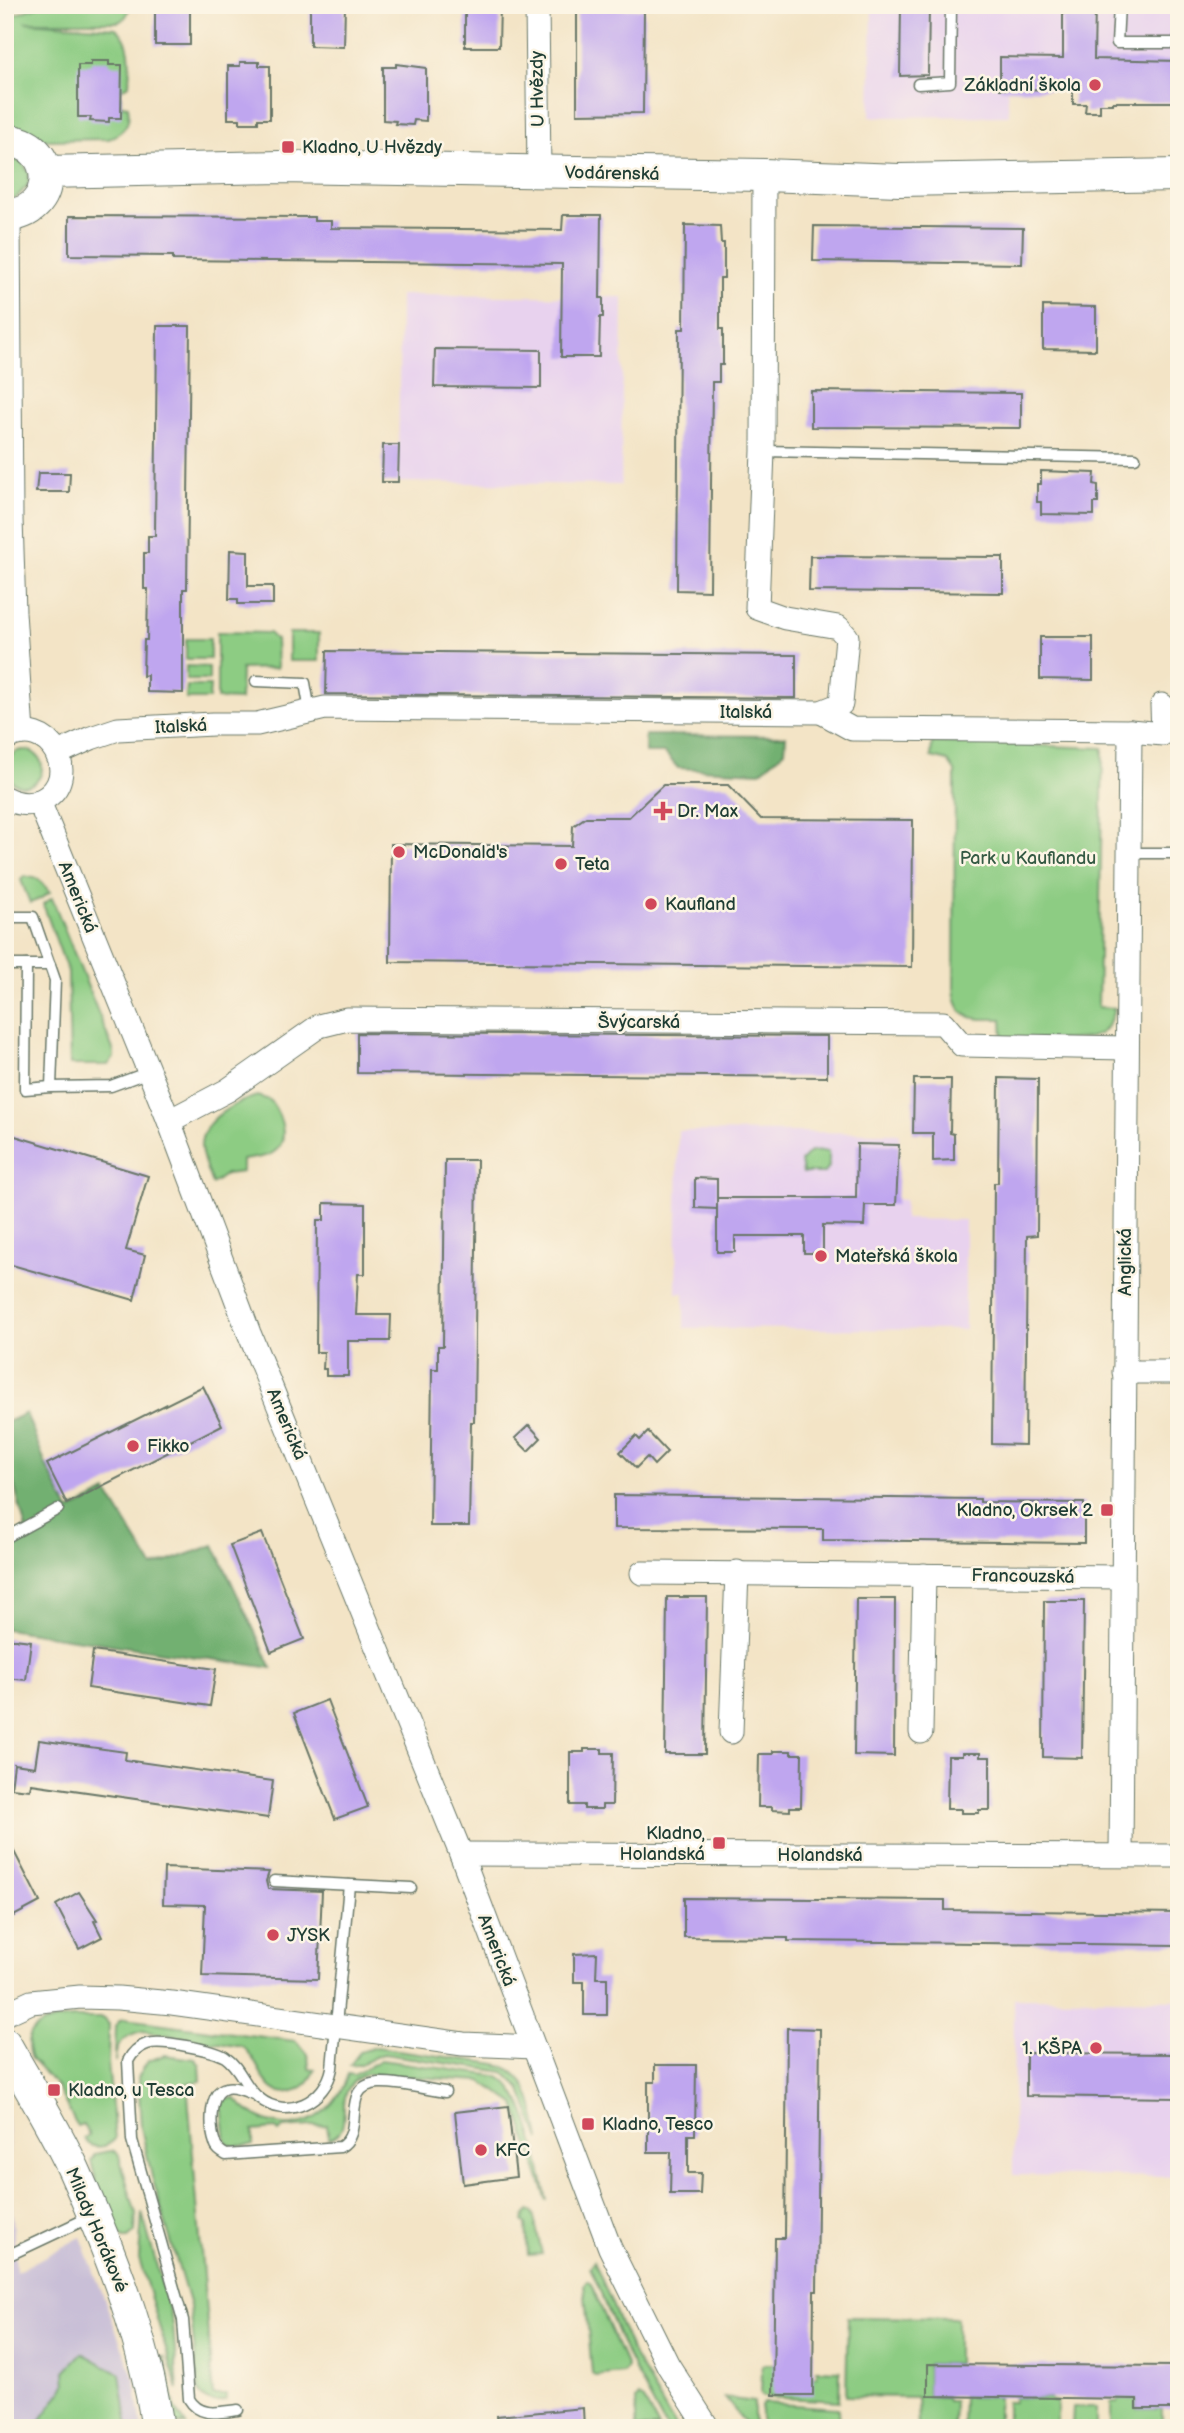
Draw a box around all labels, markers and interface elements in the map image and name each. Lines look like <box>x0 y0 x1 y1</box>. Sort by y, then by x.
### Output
street label: U Hvězdy <box>526 50 549 127</box>
place label: Základní škola <box>964 75 1081 96</box>
marker: Základní škola <box>1087 77 1103 93</box>
place label: Kladno, U Hvězdy <box>302 137 443 158</box>
marker: Kladno, U Hvězdy <box>280 139 296 155</box>
street label: Vodárenská <box>564 162 660 185</box>
street label: Italská <box>720 702 772 723</box>
street label: Italská <box>154 715 208 738</box>
place label: Dr. Max <box>677 801 739 822</box>
marker: Dr. Max <box>655 803 671 819</box>
place label: McDonald's <box>413 842 508 863</box>
marker: McDonald's <box>391 844 407 860</box>
park label: Park u Kauflandu <box>960 848 1096 869</box>
place label: Teta <box>575 854 610 875</box>
marker: Teta <box>553 856 569 872</box>
street label: Americká <box>54 858 101 936</box>
place label: Kaufland <box>665 894 736 915</box>
marker: Kaufland <box>643 896 659 912</box>
street label: Švýcarská <box>598 1011 680 1033</box>
street label: Anglická <box>1115 1228 1136 1296</box>
place label: Mateřská škola <box>835 1246 958 1267</box>
marker: Mateřská škola <box>813 1248 829 1264</box>
street label: Americká <box>262 1385 311 1463</box>
place label: Fikko <box>147 1436 190 1457</box>
marker: Fikko <box>125 1438 141 1454</box>
place label: Kladno, Okrsek 2 <box>956 1500 1093 1521</box>
marker: Kladno, Okrsek 2 <box>1099 1502 1115 1518</box>
street label: Francouzská <box>971 1565 1075 1588</box>
place label: Kladno, Holandská <box>619 1823 705 1865</box>
marker: Kladno, Holandská <box>711 1835 727 1851</box>
street label: Holandská <box>777 1845 863 1866</box>
street label: Americká <box>473 1911 520 1989</box>
place label: JYSK <box>287 1925 330 1946</box>
marker: JYSK <box>265 1927 281 1943</box>
place label: 1. KŠPA <box>1022 2037 1082 2059</box>
marker: 1. KŠPA <box>1088 2040 1104 2056</box>
place label: Kladno, u Tesca <box>68 2080 194 2101</box>
marker: Kladno, u Tesca <box>46 2082 62 2098</box>
place label: Kladno, Tesco <box>602 2114 714 2135</box>
marker: Kladno, Tesco <box>580 2116 596 2132</box>
place label: KFC <box>495 2140 530 2161</box>
marker: KFC <box>473 2142 489 2158</box>
street label: Milady Horákové <box>61 2165 132 2296</box>

